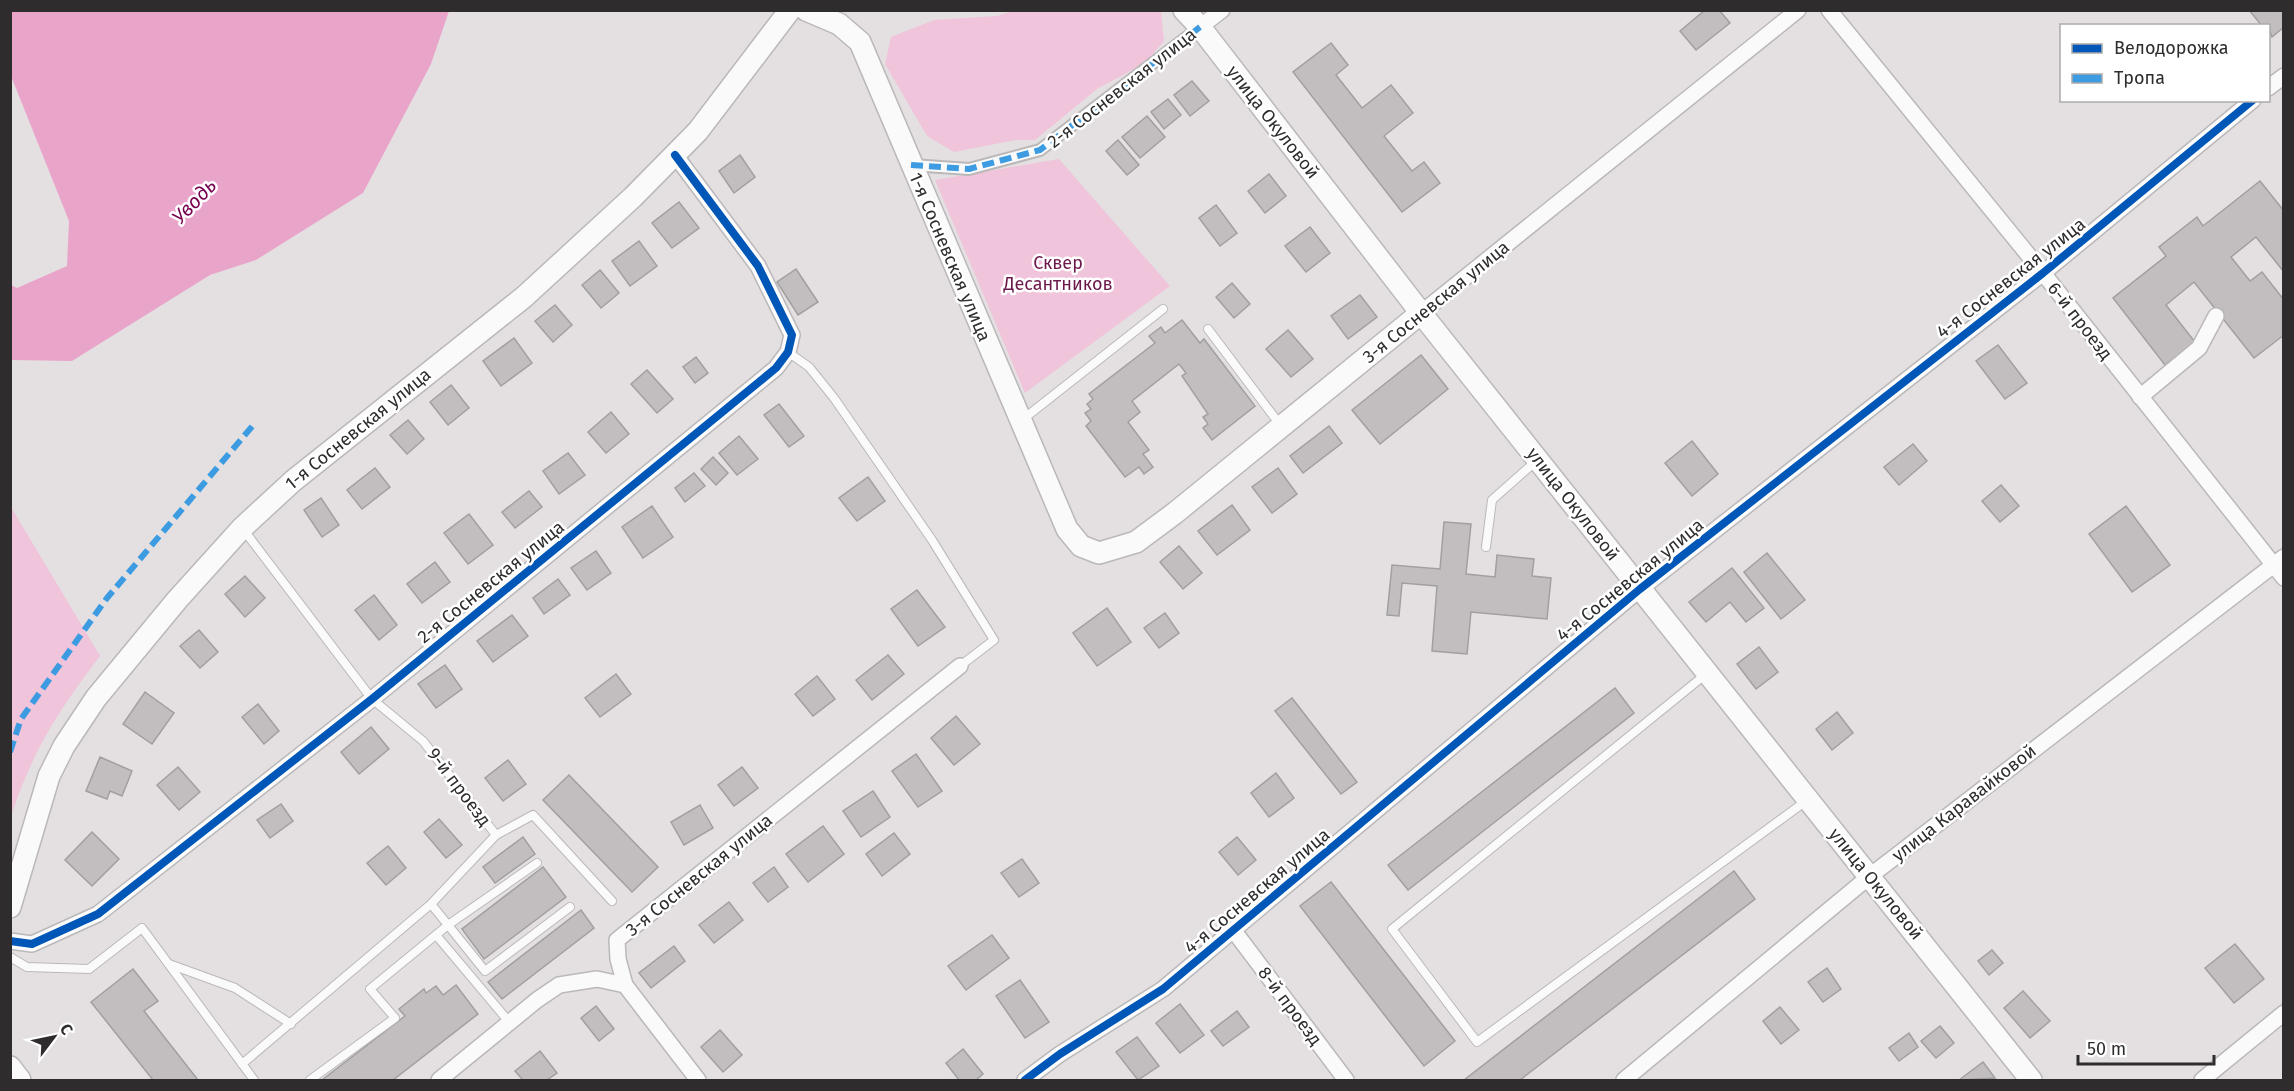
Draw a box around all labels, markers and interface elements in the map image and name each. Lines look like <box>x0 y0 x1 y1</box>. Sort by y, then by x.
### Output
street label: 2-я Сосневская улица <box>1043 23 1201 153</box>
legend <box>2060 24 2270 102</box>
text: Велодорожка <box>2114 37 2229 59</box>
street label: улица Окуловой <box>1222 61 1324 183</box>
text: Тропа <box>2114 67 2165 89</box>
street label: 1-я Сосневская улица <box>904 169 996 345</box>
water label: Уводь <box>167 173 221 229</box>
street label: 4-я Сосневская улица <box>1932 213 2090 343</box>
street label: 3-я Сосневская улица <box>1358 236 1514 368</box>
park label: Сквер Десантников <box>1002 252 1113 295</box>
street label: 6-й проезд <box>2043 278 2117 364</box>
street label: 1-я Сосневская улица <box>281 363 435 495</box>
street label: улица Окуловой <box>1522 443 1624 565</box>
street label: 4-я Сосневская улица <box>1552 514 1708 646</box>
street label: 2-я Сосневская улица <box>413 516 569 648</box>
street label: улица Каравайковой <box>1887 740 2041 866</box>
street label: 9-й проезд <box>422 744 496 830</box>
street label: 3-я Сосневская улица <box>621 809 777 941</box>
street label: 4-я Сосневская улица <box>1180 824 1334 958</box>
street label: улица Окуловой <box>1824 824 1928 944</box>
street label: 8-й проезд <box>1253 962 1327 1050</box>
north arrow <box>24 1007 84 1067</box>
text: С <box>56 1020 77 1039</box>
scale bar <box>2078 1028 2214 1066</box>
text: 50 m <box>2087 1038 2126 1060</box>

